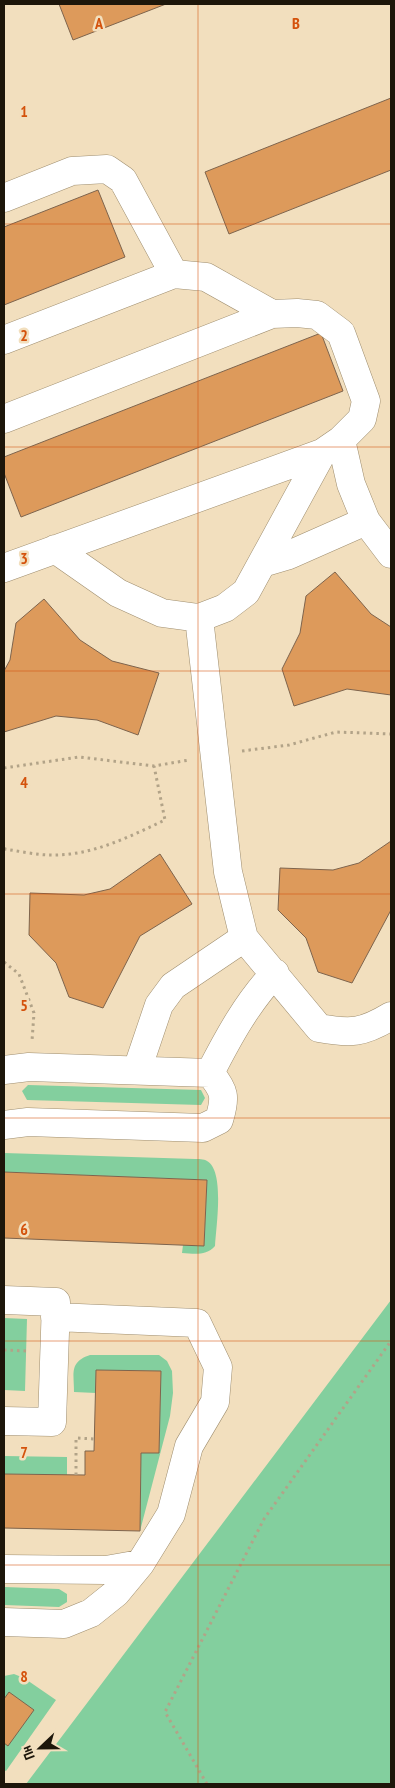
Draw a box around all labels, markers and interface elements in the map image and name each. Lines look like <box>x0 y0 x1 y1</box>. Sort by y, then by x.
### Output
text: A <box>94 13 104 33</box>
text: B <box>292 13 300 33</box>
text: 1 <box>20 101 28 121</box>
text: 2 <box>20 325 28 345</box>
text: 3 <box>20 548 28 568</box>
text: 4 <box>20 772 28 792</box>
text: 5 <box>20 995 28 1015</box>
text: 6 <box>20 1219 28 1239</box>
text: 7 <box>20 1442 28 1462</box>
text: 8 <box>20 1666 28 1686</box>
north arrow <box>15 1723 65 1773</box>
text: Пн <box>17 1743 39 1763</box>

